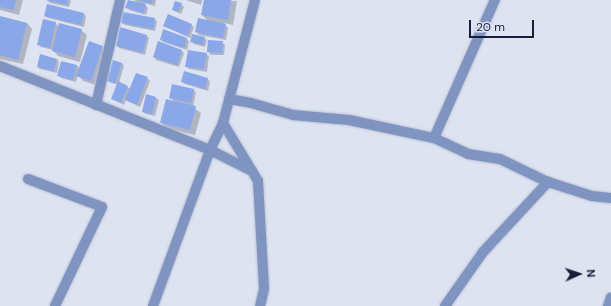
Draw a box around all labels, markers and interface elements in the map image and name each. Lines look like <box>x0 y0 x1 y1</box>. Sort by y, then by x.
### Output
scale bar <box>471 12 536 38</box>
text: 20 m <box>476 19 505 35</box>
north arrow <box>559 254 599 294</box>
text: N <box>584 269 598 278</box>

